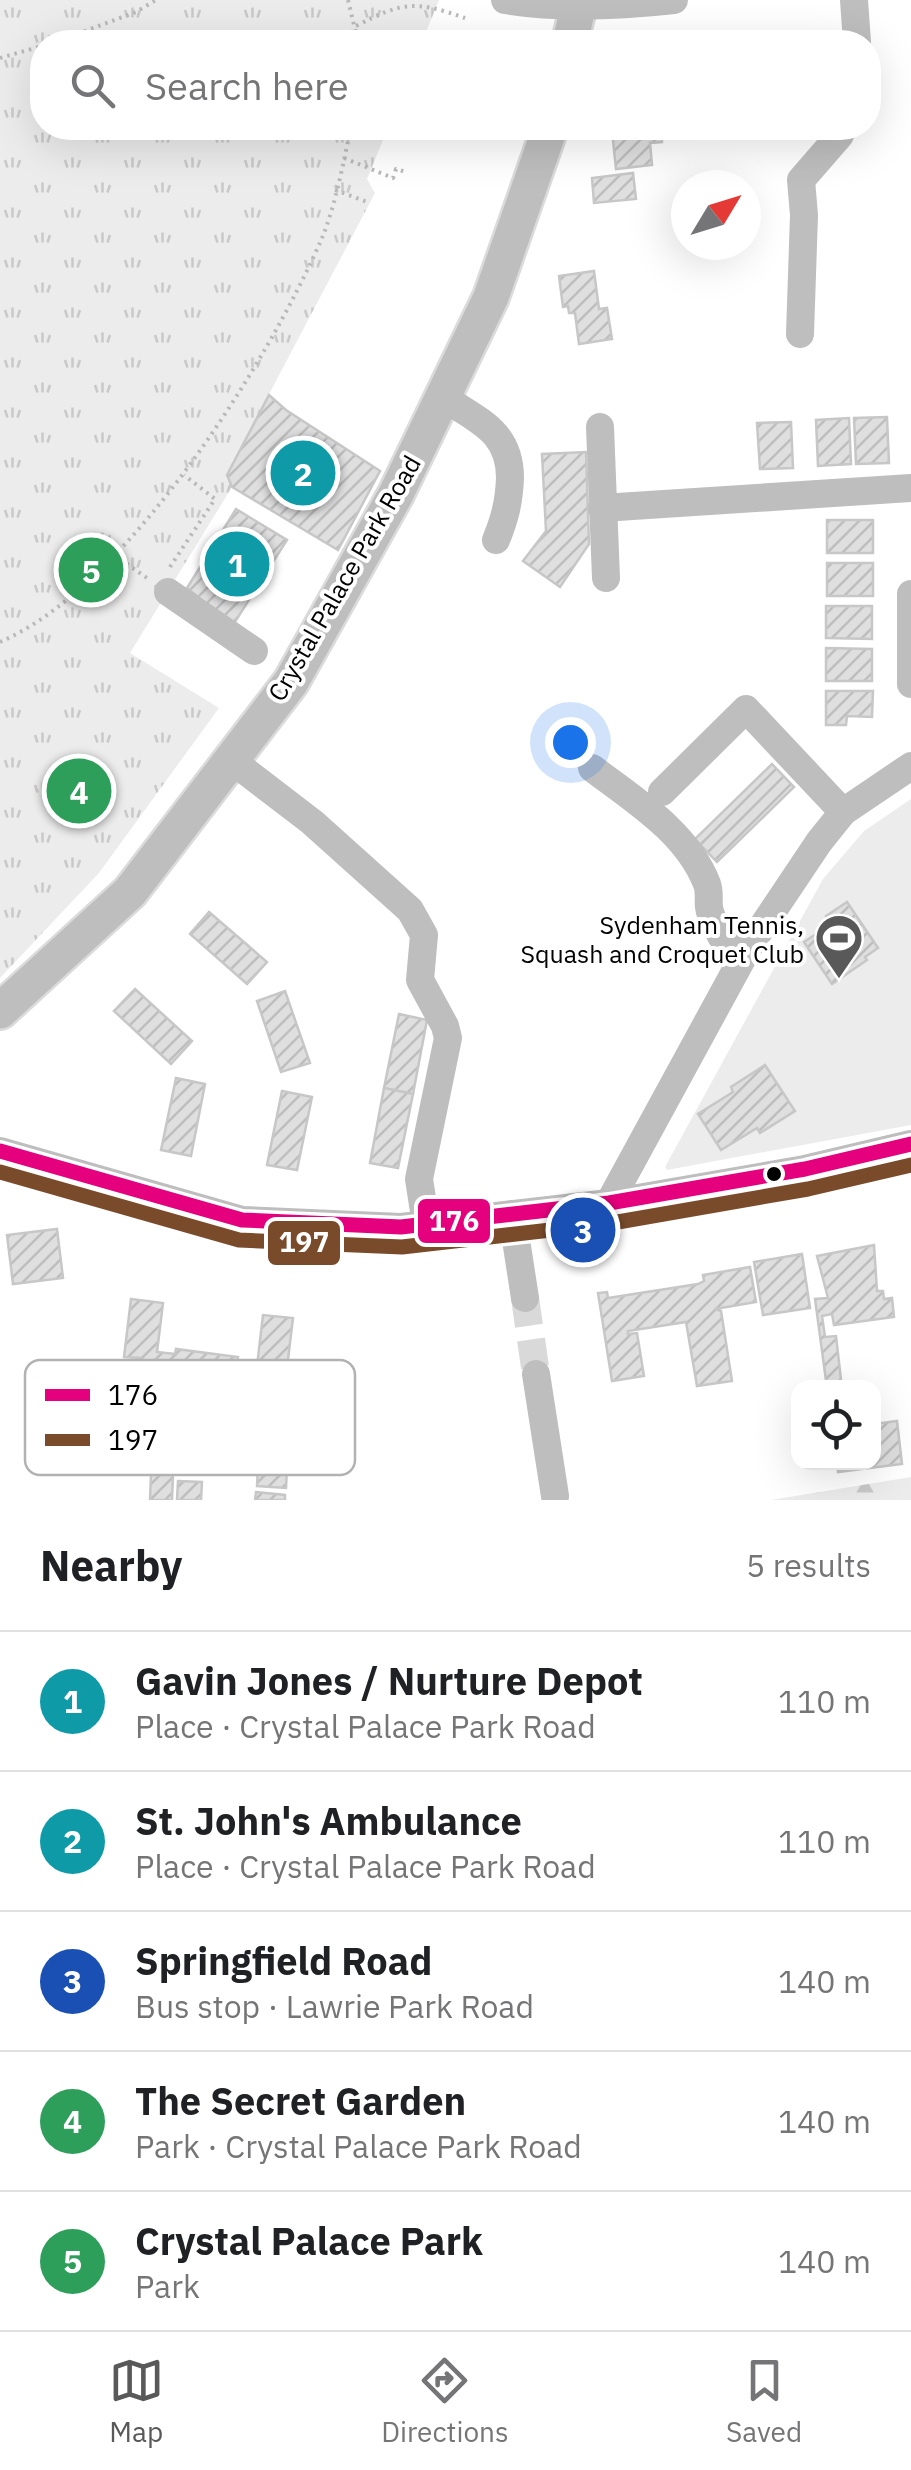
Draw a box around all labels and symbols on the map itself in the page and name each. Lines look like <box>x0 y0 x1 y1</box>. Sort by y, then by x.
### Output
north arrow <box>671 170 761 260</box>
pin: 2 <box>270 436 336 510</box>
street label: Crystal Palace Park Road <box>260 449 428 707</box>
pin: 1 <box>204 526 270 602</box>
pin: 5 <box>58 532 124 608</box>
your location <box>545 717 596 768</box>
pin: 4 <box>46 754 112 828</box>
place label: Sydenham Tennis, Squash and Croquet Club <box>520 908 804 970</box>
sports icon: Sydenham Tennis, Squash and Croquet Club <box>813 912 865 980</box>
unlabelled marker <box>764 1164 784 1184</box>
pin: 3 <box>550 1192 616 1268</box>
line badge: 176 <box>416 1197 492 1245</box>
text: 176 <box>429 1202 479 1239</box>
line badge: 197 <box>266 1219 342 1267</box>
text: 197 <box>279 1223 329 1260</box>
legend <box>25 1360 355 1475</box>
text: 176 <box>108 1376 158 1413</box>
text: 197 <box>108 1421 158 1458</box>

